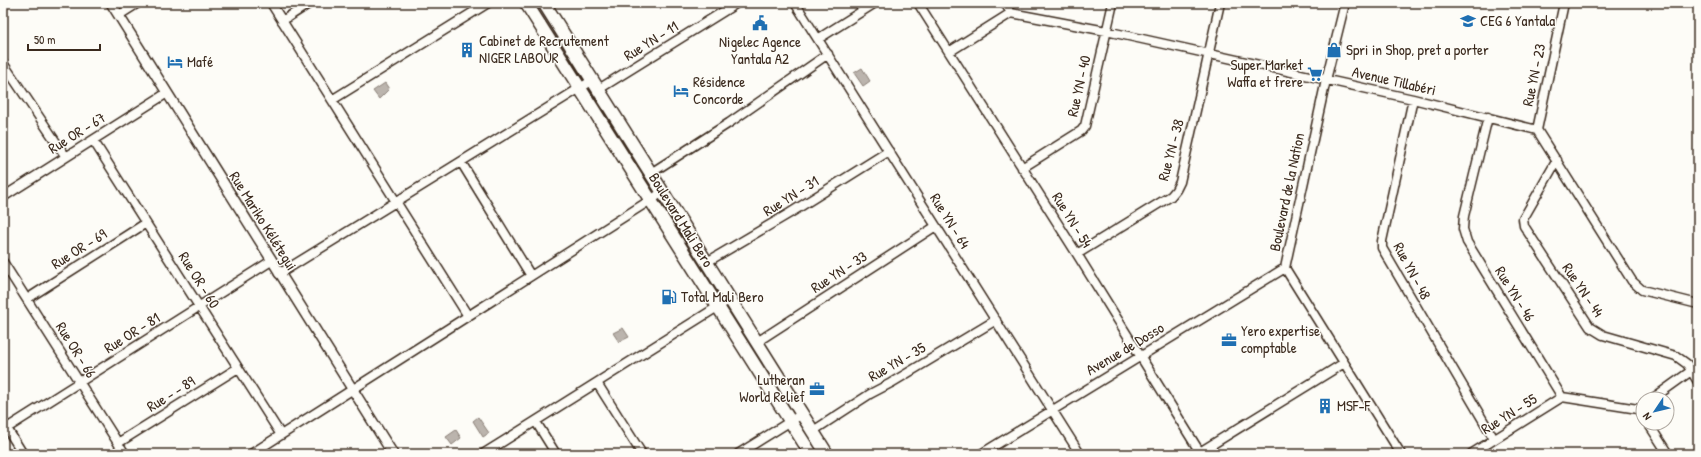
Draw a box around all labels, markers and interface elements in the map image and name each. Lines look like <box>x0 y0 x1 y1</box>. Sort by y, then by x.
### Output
place label: CEG 6 Yantala <box>1480 10 1555 31</box>
school or university icon: CEG 6 Yantala <box>1459 12 1477 30</box>
public building icon: Nigelec Agence Yantala A2 <box>751 14 769 32</box>
street label: Rue YN - 11 <box>619 16 682 66</box>
scale bar <box>28 26 100 52</box>
place label: Cabinet de Recrutement NIGER LABOUR <box>479 30 610 68</box>
text: 50 m <box>34 31 55 48</box>
place label: Nigelec Agence Yantala A2 <box>719 31 801 69</box>
place label: Spri in Shop, pret a porter <box>1346 39 1489 60</box>
building icon: Cabinet de Recrutement NIGER LABOUR <box>458 41 476 59</box>
shop icon: Spri in Shop, pret a porter <box>1325 41 1343 59</box>
street label: Rue YN - 23 <box>1517 41 1550 108</box>
place label: Mafé <box>187 51 213 72</box>
hotel icon: Mafé <box>166 53 184 71</box>
street label: Rue YN - 40 <box>1061 53 1096 119</box>
place label: Super Market Waffa et frere <box>1227 54 1304 92</box>
street label: Avenue Tillabéri <box>1350 61 1438 100</box>
supermarket icon: Super Market Waffa et frere <box>1306 65 1324 83</box>
place label: Résidence Concorde <box>693 71 745 109</box>
hotel icon: Résidence Concorde <box>672 82 690 100</box>
street label: Rue OR - 67 <box>44 107 109 158</box>
street label: Rue YN - 38 <box>1152 117 1189 183</box>
street label: Boulevard de la Nation <box>1264 131 1309 253</box>
street label: Rue Mariko Kélétegui <box>225 167 302 274</box>
street label: Boulevard Mali Bero <box>644 169 719 271</box>
street label: Rue YN - 31 <box>759 170 823 221</box>
street label: Rue YN - 54 <box>1047 188 1098 252</box>
street label: Rue YN - 64 <box>925 189 976 253</box>
street label: Rue OR - 69 <box>47 223 111 274</box>
street label: Rue YN - 48 <box>1389 238 1436 303</box>
street label: Rue YN - 33 <box>806 245 871 298</box>
street label: Rue OR - 60 <box>174 247 225 312</box>
street label: Rue YN - 44 <box>1558 259 1609 321</box>
street label: Rue YN - 46 <box>1490 262 1541 325</box>
place label: Total Mali Bero <box>681 286 764 307</box>
fuel station icon: Total Mali Bero <box>660 288 678 306</box>
street label: Rue OR - 81 <box>100 307 164 358</box>
street label: Avenue de Dosso <box>1082 317 1168 380</box>
street label: Rue OR - 66 <box>51 318 102 382</box>
place label: Yero expertise comptable <box>1241 320 1320 358</box>
office icon: Yero expertise comptable <box>1220 331 1238 349</box>
street label: Rue YN - 35 <box>864 336 930 386</box>
place label: Lutheran World Relief <box>739 369 806 407</box>
street label: Rue - - 89 <box>143 370 199 417</box>
office icon: Lutheran World Relief <box>808 380 826 398</box>
street label: Rue YN - 55 <box>1477 388 1541 439</box>
north arrow <box>1635 391 1675 431</box>
place label: MSF-F <box>1337 395 1370 416</box>
building icon: MSF-F <box>1316 397 1334 415</box>
text: N <box>1639 410 1654 423</box>

